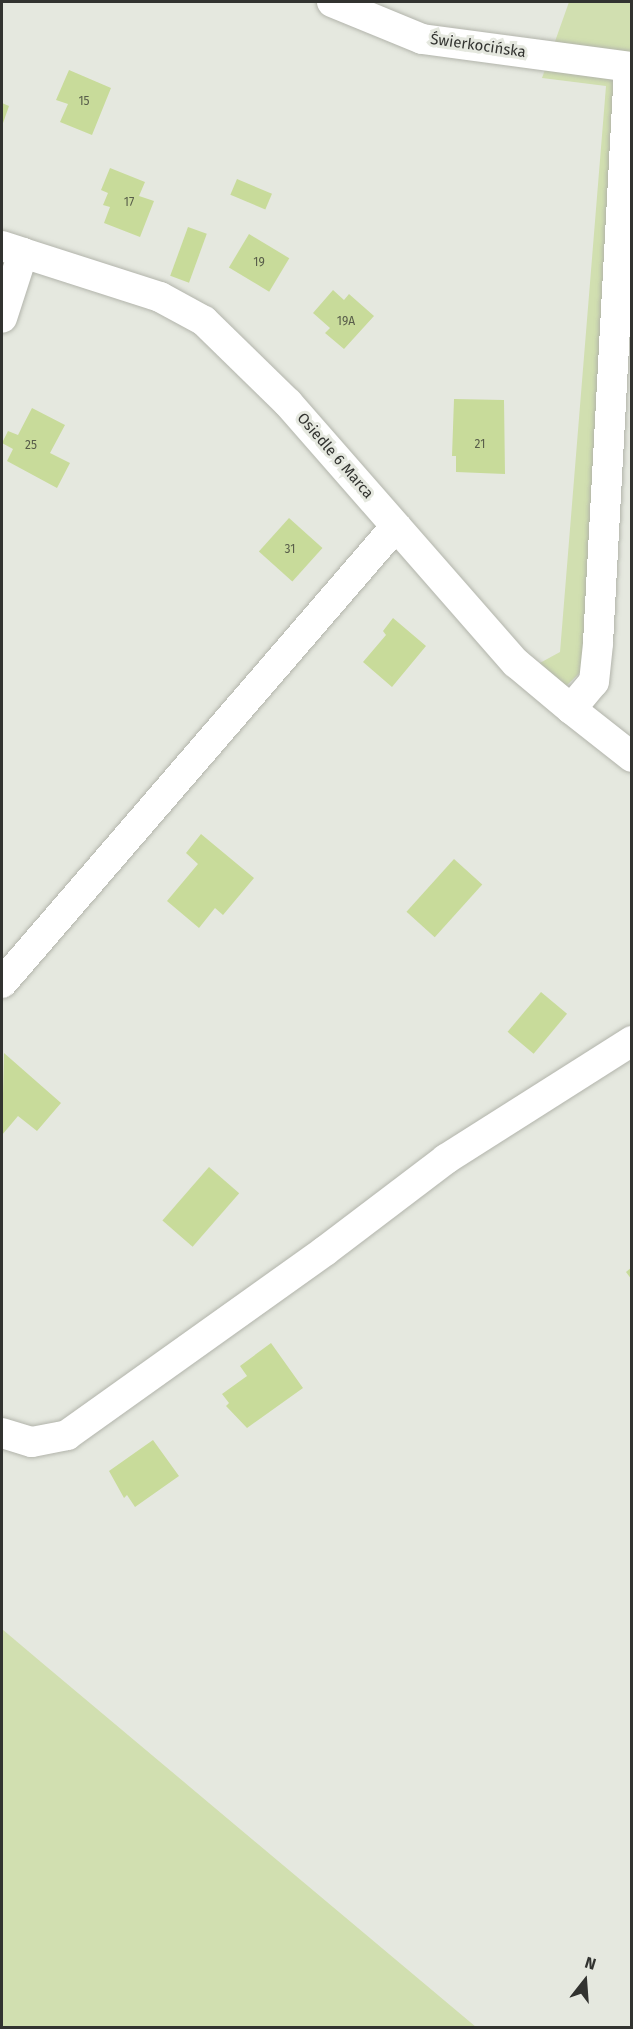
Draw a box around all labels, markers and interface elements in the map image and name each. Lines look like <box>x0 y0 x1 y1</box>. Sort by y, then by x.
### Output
street label: Świerkocińska <box>429 30 527 62</box>
house number: 15 <box>78 95 90 109</box>
house number: 17 <box>124 196 134 210</box>
house number: 19 <box>253 256 265 270</box>
house number: 19A <box>337 315 355 329</box>
street label: Osiedle 6 Marca <box>293 410 377 502</box>
house number: 21 <box>475 438 485 452</box>
house number: 25 <box>25 439 37 453</box>
house number: 31 <box>285 543 295 557</box>
north arrow <box>555 1951 615 2011</box>
text: N <box>583 1953 598 1974</box>

